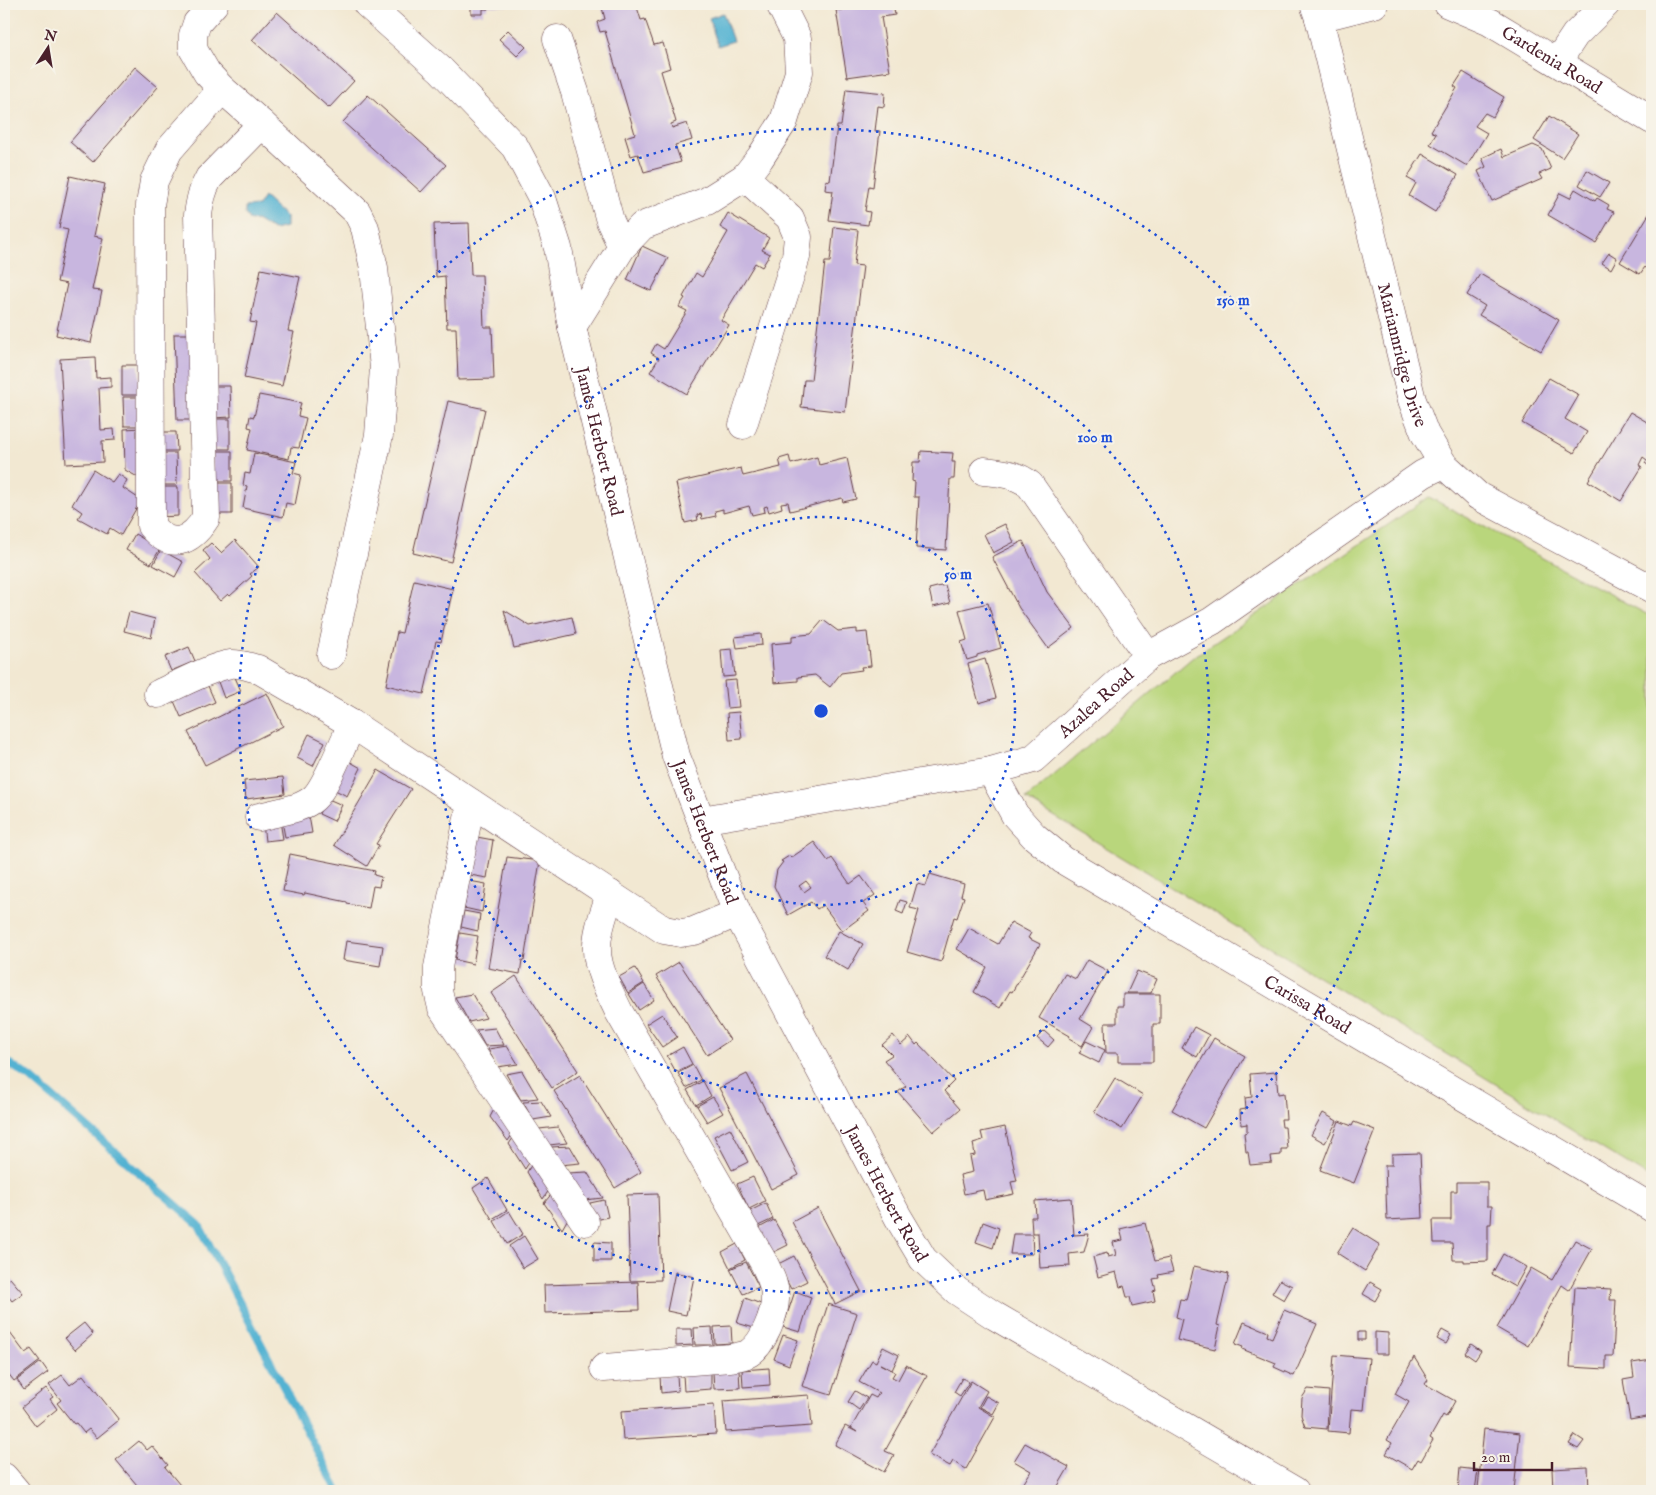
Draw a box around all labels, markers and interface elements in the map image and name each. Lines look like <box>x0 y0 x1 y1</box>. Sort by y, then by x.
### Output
north arrow <box>22 22 72 72</box>
street label: Gardenia Road <box>1497 22 1606 100</box>
text: N <box>42 26 58 46</box>
street label: Mariannridge Drive <box>1371 281 1431 431</box>
text: 150 m <box>1216 291 1250 310</box>
street label: James Herbert Road <box>569 363 627 519</box>
text: 100 m <box>1077 428 1113 447</box>
text: 50 m <box>944 565 972 584</box>
street label: Azalea Road <box>1053 664 1140 744</box>
centre of rings <box>812 702 830 720</box>
street label: James Herbert Road <box>665 755 742 908</box>
street label: Carissa Road <box>1259 971 1355 1041</box>
street label: James Herbert Road <box>838 1120 932 1267</box>
scale bar <box>1474 1440 1551 1472</box>
text: 20 m <box>1481 1448 1511 1467</box>

